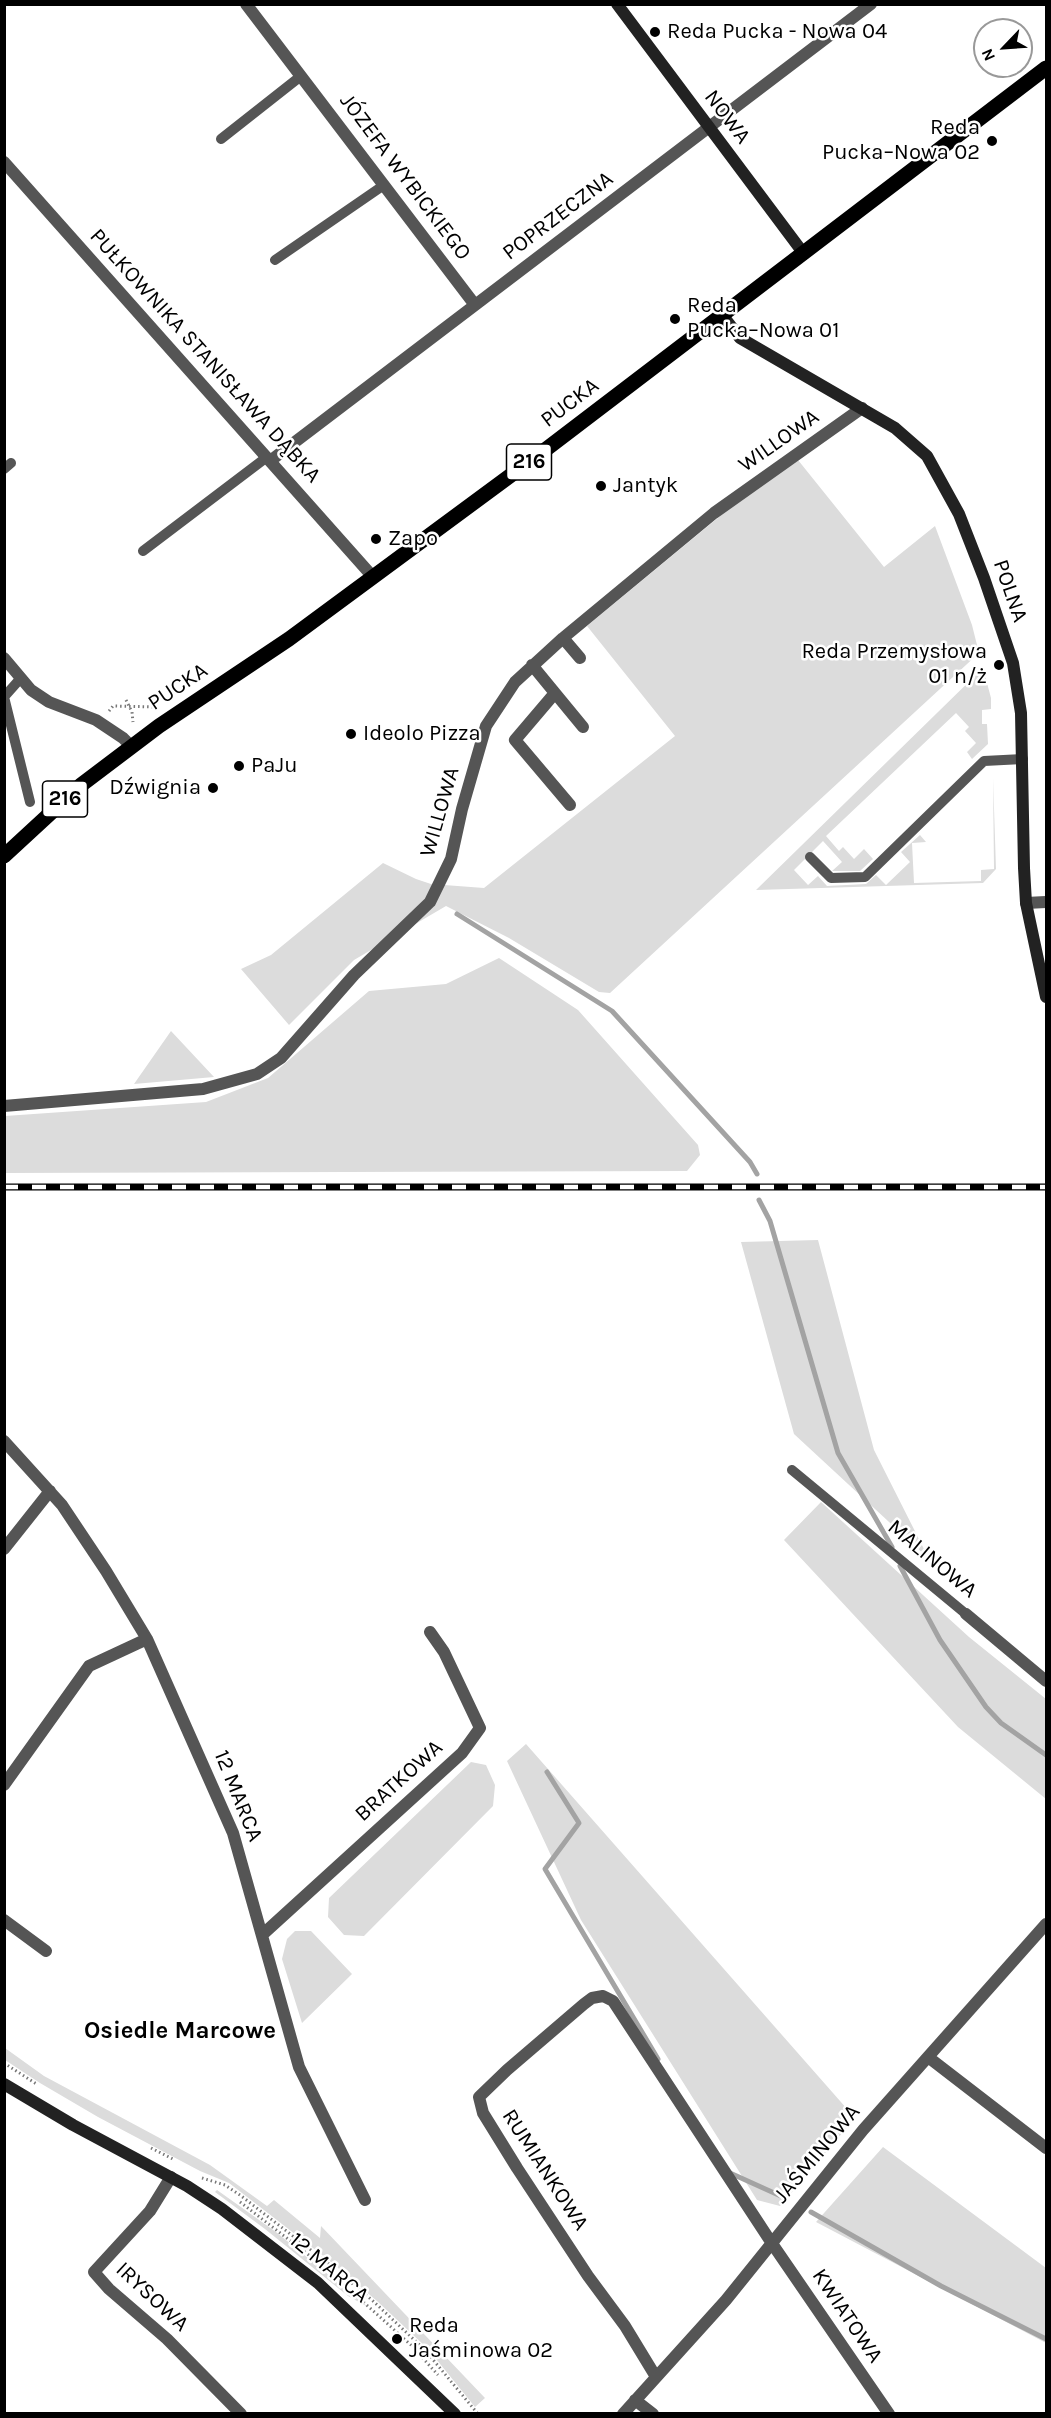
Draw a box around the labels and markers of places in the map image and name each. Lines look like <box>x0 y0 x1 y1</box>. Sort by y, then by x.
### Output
place label: Reda Pucka - Nowa 04 <box>667 19 887 45</box>
marker: Reda Pucka - Nowa 04 <box>648 25 662 39</box>
place label: Reda Pucka–Nowa 02 <box>822 115 980 166</box>
marker: Reda Pucka–Nowa 02 <box>985 134 999 148</box>
place label: Reda Pucka–Nowa 01 <box>687 293 839 344</box>
marker: Reda Pucka–Nowa 01 <box>668 312 682 326</box>
place label: Jantyk <box>613 473 678 499</box>
marker: Jantyk <box>594 479 608 493</box>
place label: Zapo <box>388 526 438 552</box>
marker: Zapo <box>369 532 383 546</box>
place label: Reda Przemysłowa 01 n/ż <box>801 639 987 690</box>
marker: Reda Przemysłowa 01 n/ż <box>992 658 1006 672</box>
place label: Ideolo Pizza <box>363 721 481 747</box>
marker: Ideolo Pizza <box>344 727 358 741</box>
place label: PaJu <box>251 753 297 779</box>
marker: PaJu <box>232 759 246 773</box>
place label: Dźwignia <box>109 775 201 801</box>
marker: Dźwignia <box>206 781 220 795</box>
place label: Reda Jaśminowa 02 <box>409 2313 553 2364</box>
marker: Reda Jaśminowa 02 <box>390 2332 404 2346</box>

